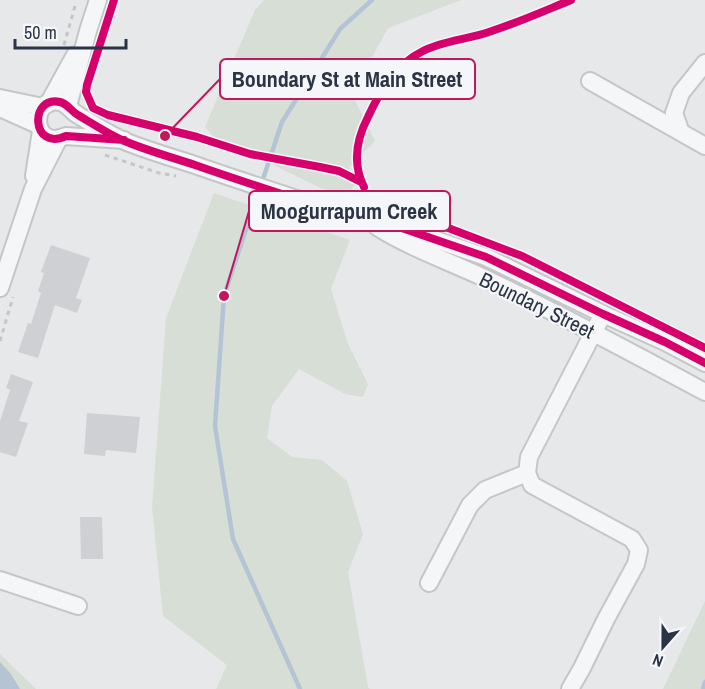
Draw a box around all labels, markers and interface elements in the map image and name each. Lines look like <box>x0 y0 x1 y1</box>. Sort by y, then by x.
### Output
scale bar <box>15 12 126 50</box>
text: 50 m <box>24 20 57 45</box>
callout: Boundary St at Main Street <box>220 59 475 99</box>
text: Boundary St at Main Street <box>232 64 462 94</box>
callout: Moogurrapum Creek <box>249 191 450 231</box>
text: Moogurrapum Creek <box>261 196 438 226</box>
street label: Boundary Street <box>475 265 599 345</box>
north arrow <box>633 617 693 677</box>
text: N <box>649 649 666 673</box>

